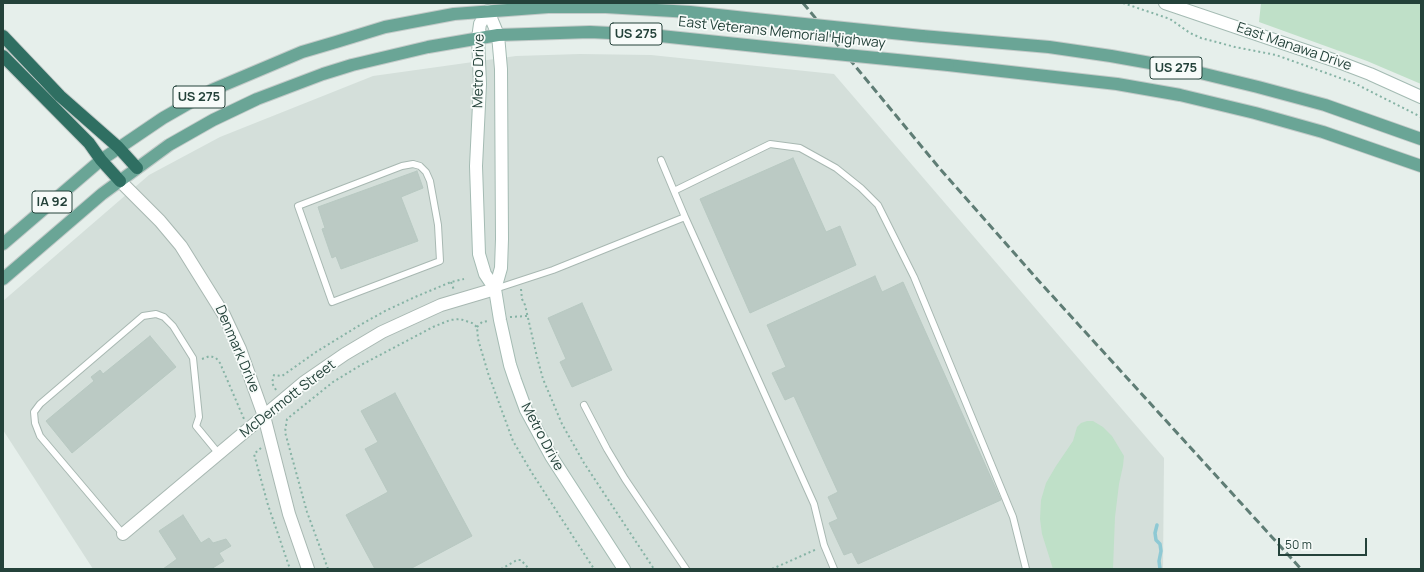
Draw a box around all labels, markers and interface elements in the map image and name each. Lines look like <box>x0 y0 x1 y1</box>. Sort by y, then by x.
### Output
street label: East Veterans Memorial Highway <box>678 14 886 52</box>
street label: East Manawa Drive <box>1234 19 1354 75</box>
road number: US 275 <box>610 23 662 45</box>
street label: Metro Drive <box>470 34 488 108</box>
road number: US 275 <box>1150 57 1202 79</box>
road number: US 275 <box>173 86 225 108</box>
road number: IA 92 <box>32 191 72 213</box>
street label: Denmark Drive <box>211 303 263 395</box>
street label: McDermott Street <box>237 357 339 441</box>
street label: Metro Drive <box>517 400 567 474</box>
scale bar <box>1280 530 1369 556</box>
text: 50 m <box>1285 536 1312 553</box>

